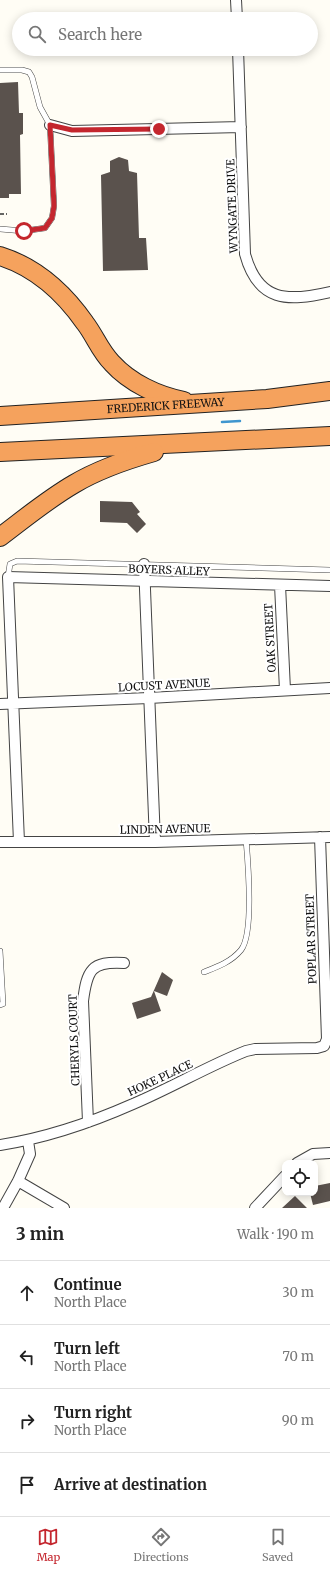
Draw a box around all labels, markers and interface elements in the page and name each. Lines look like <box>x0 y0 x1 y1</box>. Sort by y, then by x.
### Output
search box <box>12 12 318 56</box>
icon: search <box>26 23 48 45</box>
text: Search here <box>58 25 142 44</box>
route end <box>150 120 168 138</box>
street label: WYNGATE DRIVE <box>223 159 241 254</box>
route start <box>15 222 33 240</box>
street label: FREDERICK FREEWAY <box>106 395 226 416</box>
street label: BOYERS ALLEY <box>128 562 211 578</box>
street label: OAK STREET <box>261 603 279 673</box>
street label: LOCUST AVENUE <box>118 676 210 694</box>
street label: LINDEN AVENUE <box>120 821 210 837</box>
street label: POPLAR STREET <box>302 893 320 984</box>
street label: CHERYLS COURT <box>65 994 83 1086</box>
street label: HOKE PLACE <box>125 1057 195 1099</box>
map controls <box>282 1160 318 1196</box>
button: locate <box>282 1160 318 1196</box>
text: 3 min <box>16 1223 64 1245</box>
text: Walk · 190 m <box>237 1226 314 1243</box>
text: Continue <box>54 1275 122 1294</box>
icon: ahead <box>16 1282 38 1304</box>
text: 30 m <box>282 1284 314 1301</box>
text: North Place <box>54 1294 127 1311</box>
text: Turn left <box>54 1339 120 1358</box>
icon: left <box>16 1346 38 1368</box>
text: 70 m <box>283 1348 314 1365</box>
text: North Place <box>54 1358 127 1375</box>
text: Turn right <box>54 1403 132 1422</box>
icon: right <box>16 1410 38 1432</box>
text: 90 m <box>282 1412 314 1429</box>
text: North Place <box>54 1422 127 1439</box>
icon: arrive <box>16 1474 38 1496</box>
text: Arrive at destination <box>54 1475 207 1494</box>
tab: Map <box>37 1526 60 1564</box>
tab: Directions <box>134 1526 189 1564</box>
tab: Saved <box>262 1526 293 1564</box>

